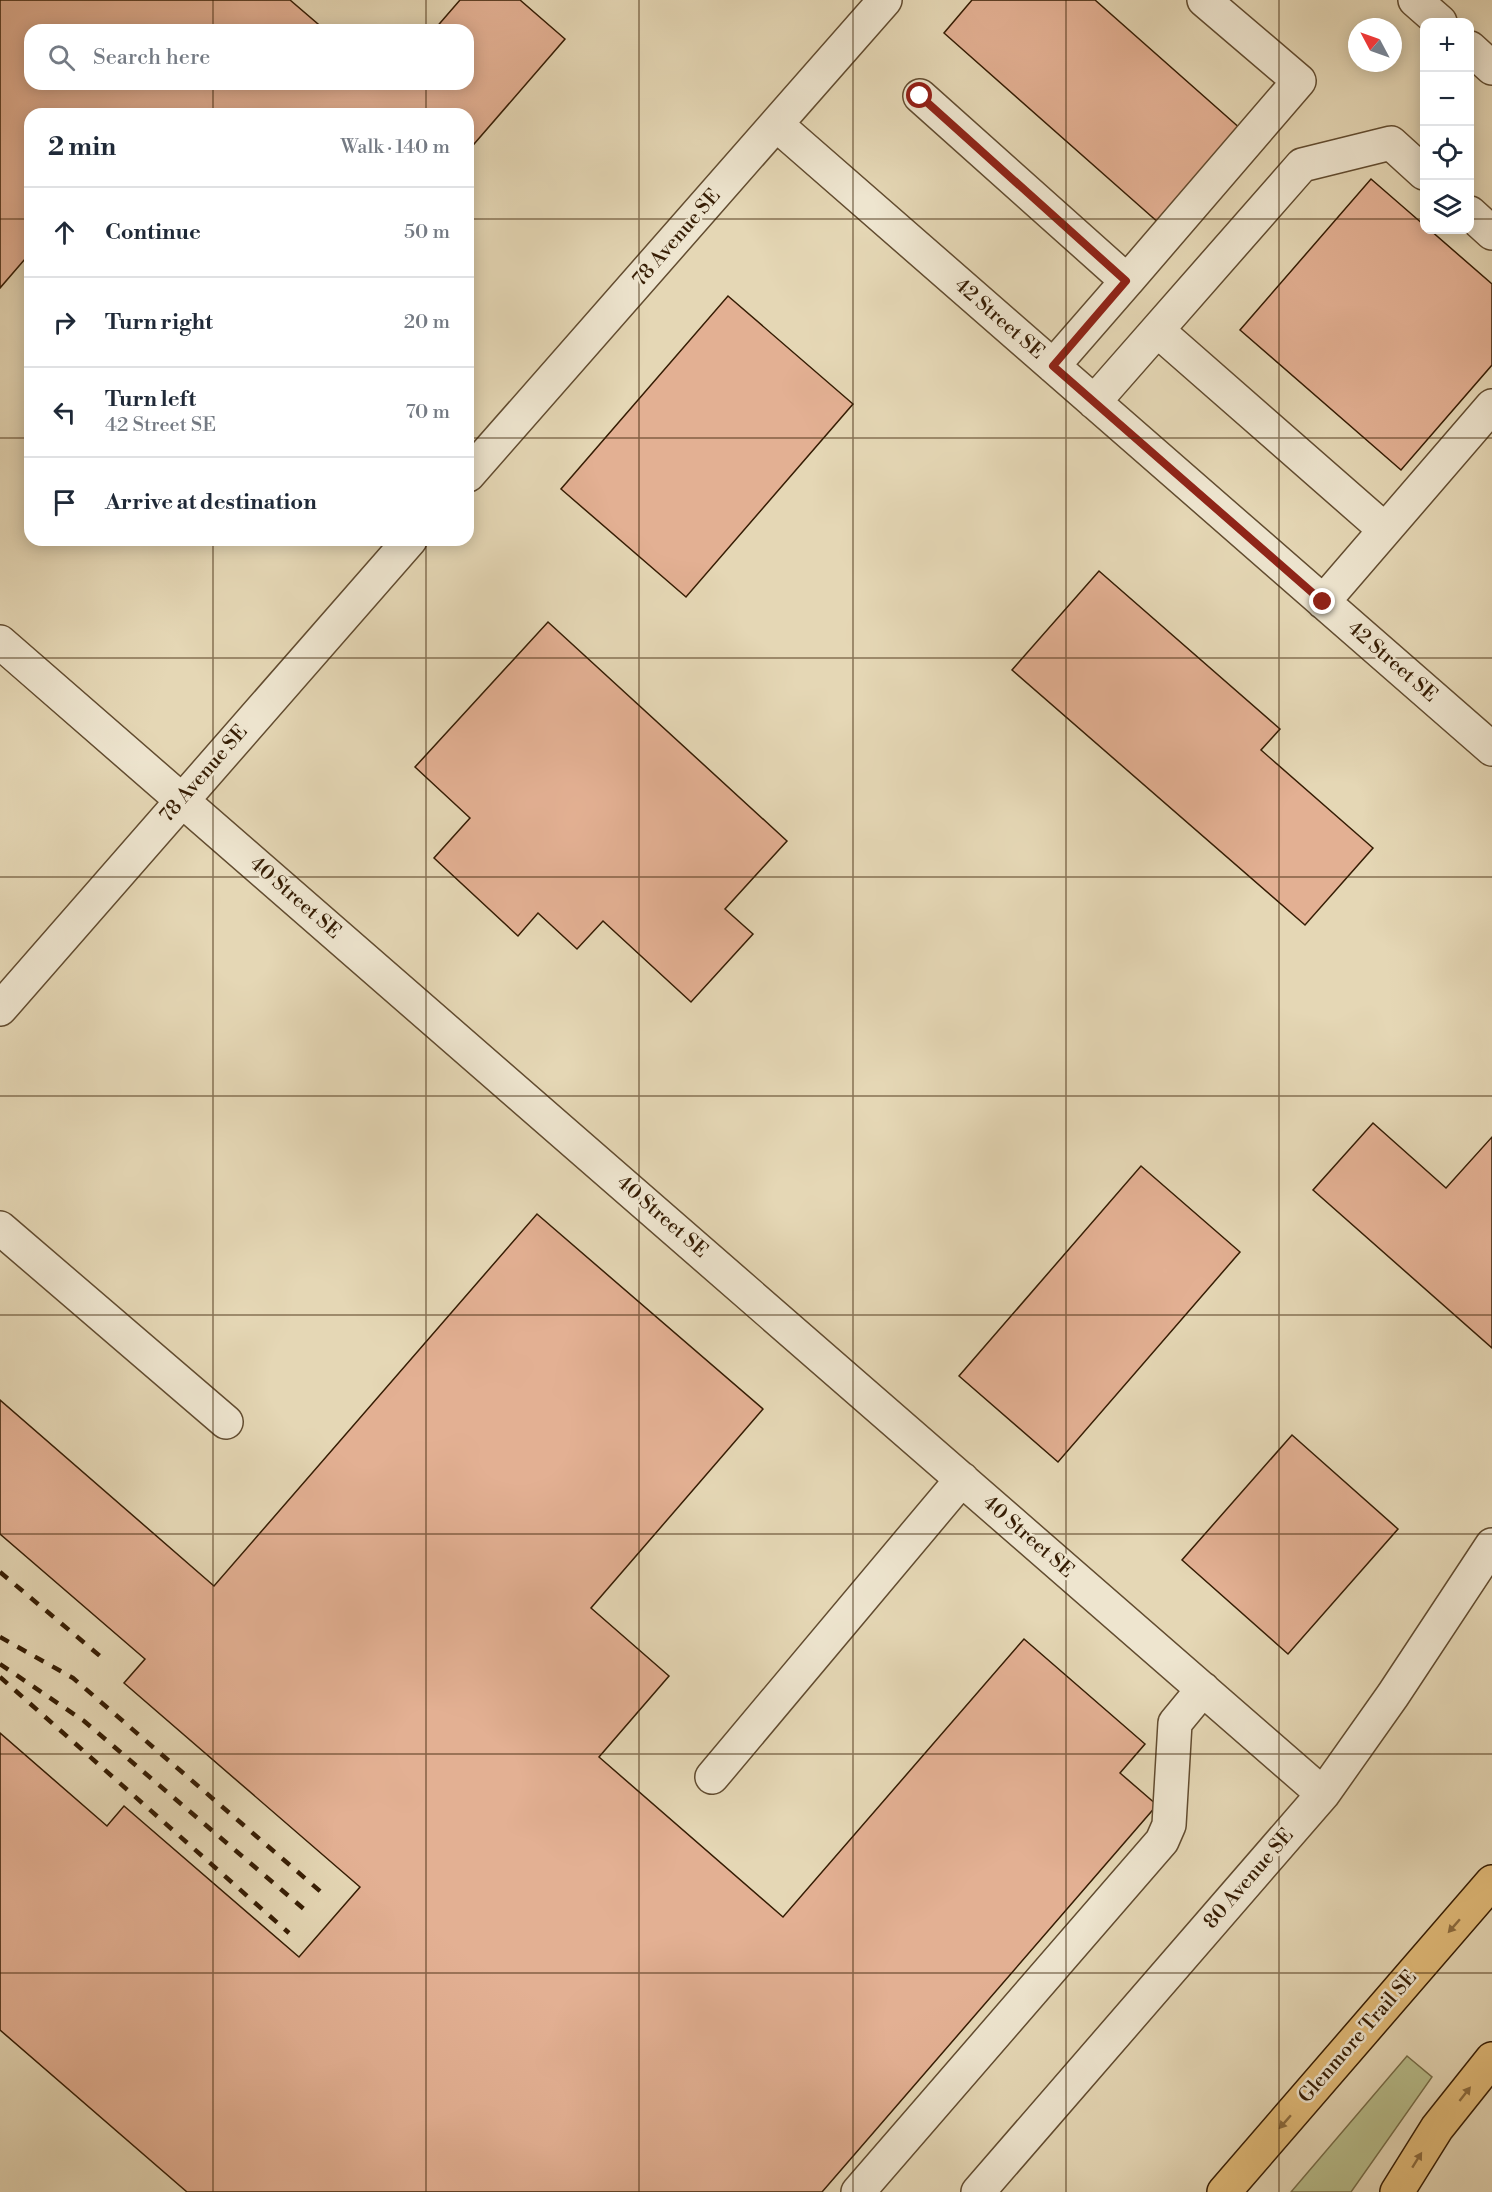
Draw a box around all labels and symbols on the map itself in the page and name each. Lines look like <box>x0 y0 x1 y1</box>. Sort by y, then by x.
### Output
north arrow <box>1348 18 1402 72</box>
route start <box>906 82 932 108</box>
street label: 78 Avenue SE <box>628 184 726 292</box>
street label: 42 Street SE <box>949 273 1049 365</box>
route end <box>1309 588 1335 614</box>
street label: 42 Street SE <box>1342 616 1442 708</box>
street label: 78 Avenue SE <box>155 720 253 828</box>
street label: 40 Street SE <box>244 851 346 945</box>
street label: 40 Street SE <box>611 1170 713 1264</box>
street label: 40 Street SE <box>977 1490 1079 1584</box>
street label: 80 Avenue SE <box>1199 1824 1299 1934</box>
one-way arrow <box>1448 1918 1461 1933</box>
street label: Glenmore Trail SE <box>1293 1965 1423 2109</box>
one-way arrow <box>1458 2086 1470 2101</box>
one-way arrow <box>1279 2114 1292 2129</box>
one-way arrow <box>1412 2152 1423 2168</box>

